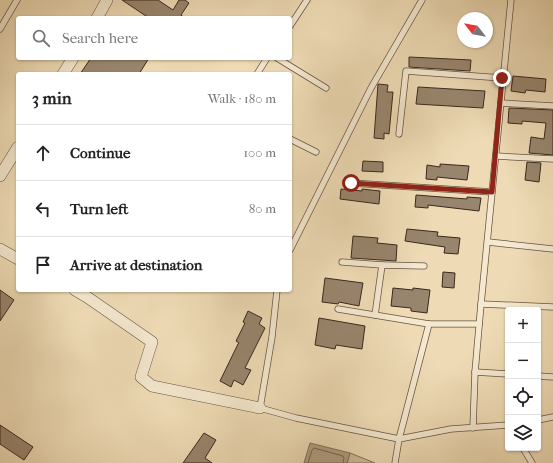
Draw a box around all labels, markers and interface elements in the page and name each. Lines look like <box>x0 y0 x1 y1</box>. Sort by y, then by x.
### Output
north arrow <box>457 12 493 48</box>
search box <box>16 16 292 60</box>
icon: search <box>30 27 52 49</box>
text: Search here <box>62 29 138 47</box>
route end <box>493 69 511 87</box>
text: 3 min <box>32 88 72 108</box>
text: Walk · 180 m <box>208 91 276 106</box>
icon: ahead <box>32 142 54 164</box>
text: Continue <box>70 144 130 162</box>
text: 100 m <box>243 145 276 160</box>
route start <box>342 174 360 192</box>
icon: left <box>32 198 54 220</box>
text: Turn left <box>70 200 128 218</box>
text: 80 m <box>249 201 276 216</box>
icon: arrive <box>32 254 54 276</box>
text: Arrive at destination <box>70 256 202 274</box>
map controls <box>505 307 541 451</box>
button: + <box>505 307 541 343</box>
button: − <box>505 343 541 379</box>
button: locate <box>505 379 541 415</box>
button: layers <box>505 415 541 451</box>

